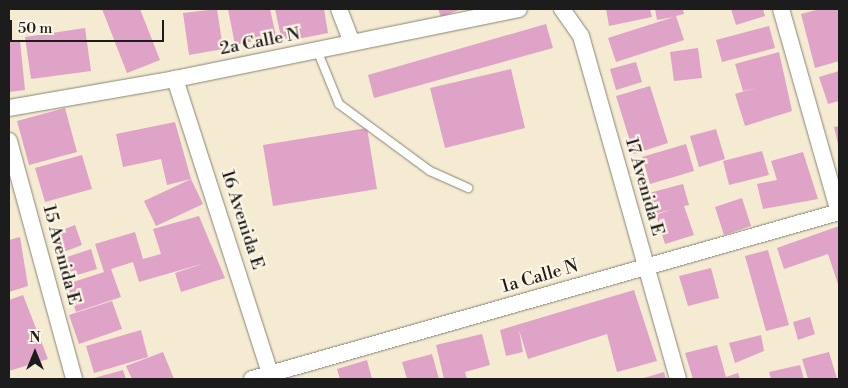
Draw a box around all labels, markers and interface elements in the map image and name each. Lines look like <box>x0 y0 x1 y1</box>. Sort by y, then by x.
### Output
scale bar <box>12 10 166 42</box>
text: 50 m <box>18 19 52 38</box>
street label: 2a Calle N <box>218 24 302 60</box>
street label: 17 Avenida E <box>620 135 668 239</box>
street label: 16 Avenida E <box>216 168 268 272</box>
street label: 15 Avenida E <box>37 203 85 307</box>
street label: 1a Calle N <box>499 256 581 298</box>
north arrow <box>10 328 60 378</box>
text: N <box>29 329 41 347</box>

